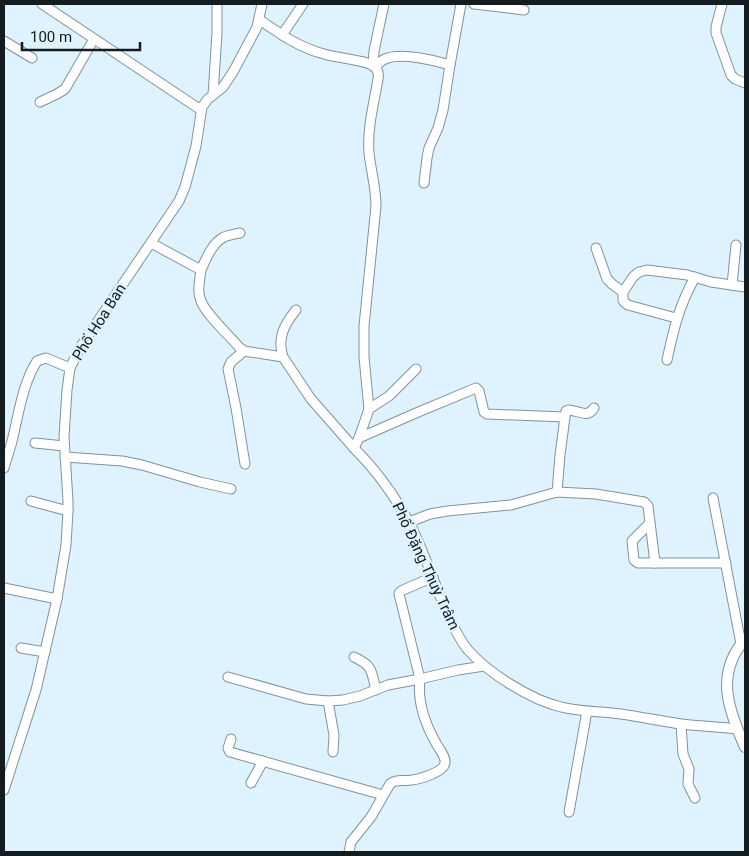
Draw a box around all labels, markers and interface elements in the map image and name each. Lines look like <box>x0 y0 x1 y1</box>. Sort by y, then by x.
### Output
scale bar <box>22 20 140 52</box>
text: 100 m <box>30 28 72 46</box>
street label: Phố Hoa Ban <box>68 280 130 364</box>
street label: Phố Đặng Thuỳ Trâm <box>388 499 464 633</box>

